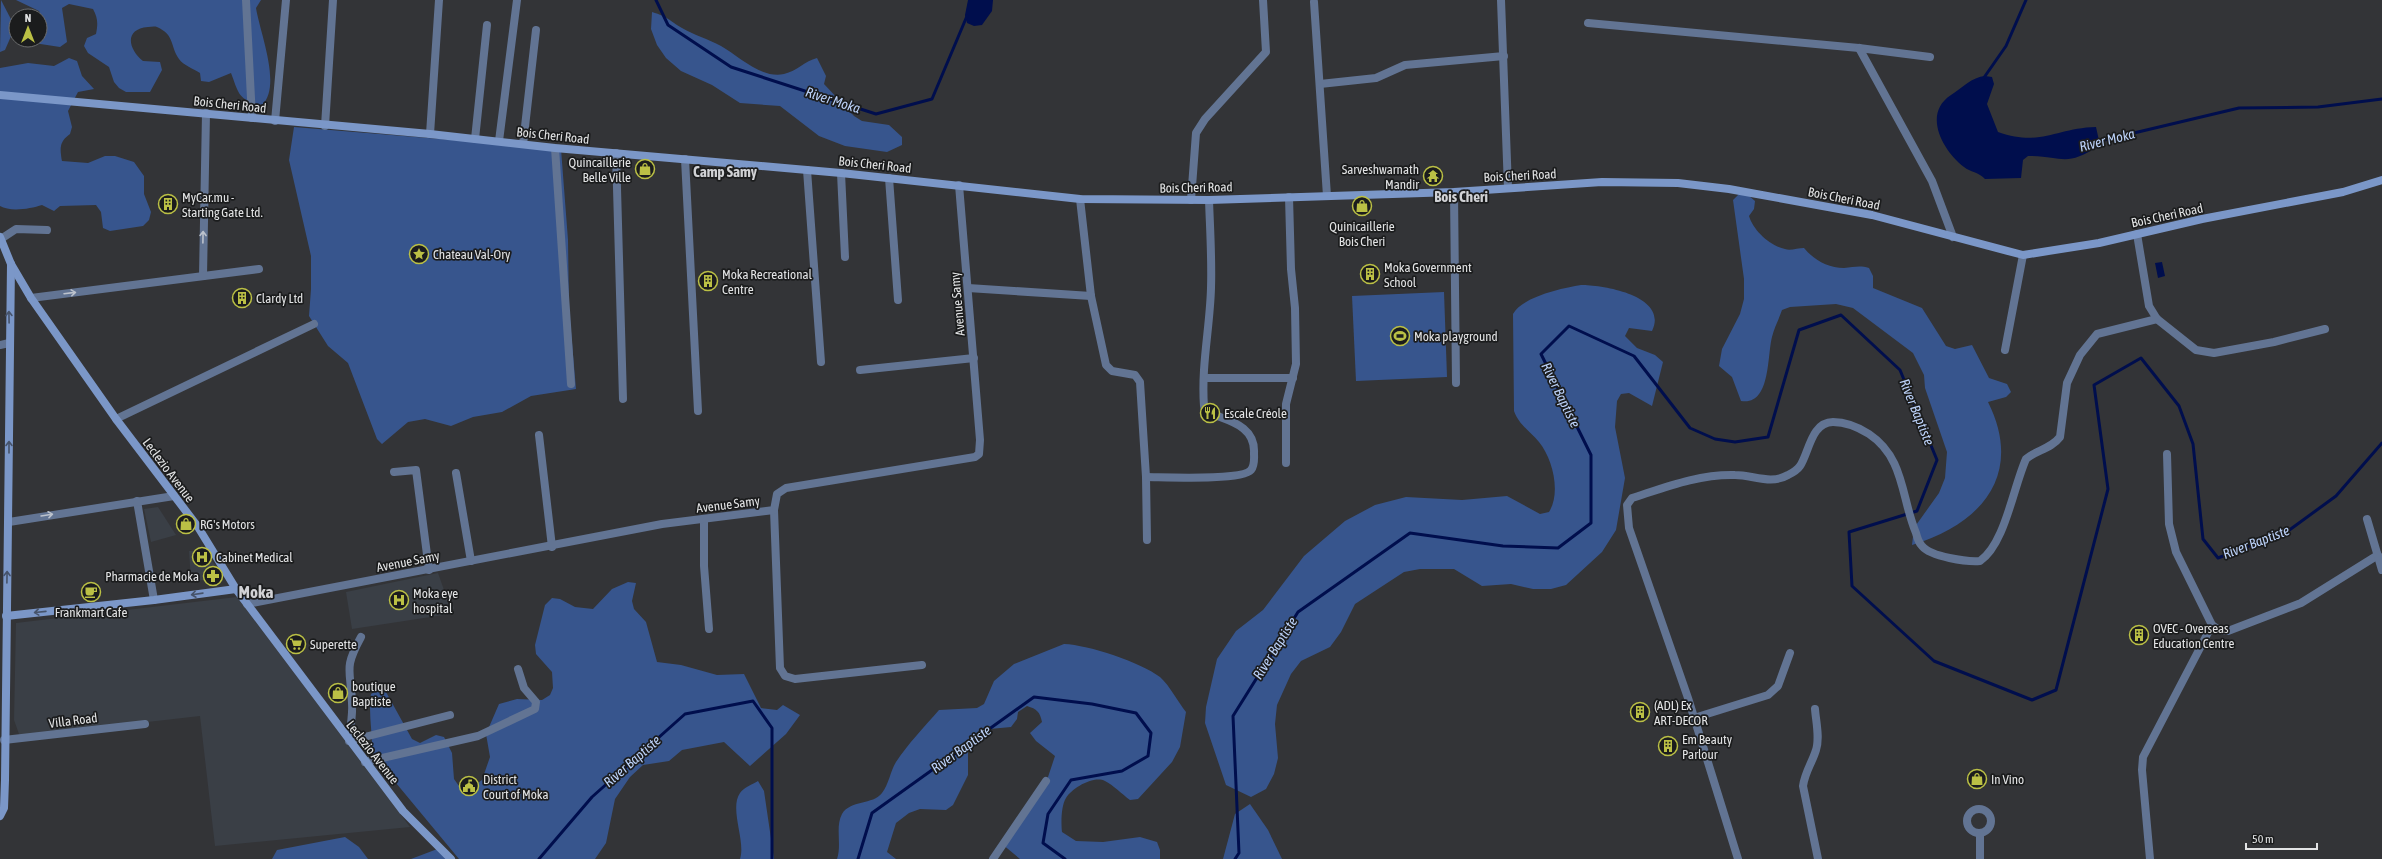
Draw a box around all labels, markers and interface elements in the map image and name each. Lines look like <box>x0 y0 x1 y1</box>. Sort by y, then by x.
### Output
north arrow <box>8 8 48 48</box>
text: N <box>25 12 31 24</box>
water label: River Moka <box>804 84 863 117</box>
street label: Bois Cheri Road <box>193 93 267 116</box>
street label: Bois Cheri Road <box>516 124 590 147</box>
water label: River Moka <box>2078 125 2137 155</box>
street label: Bois Cheri Road <box>838 153 912 176</box>
place label: Quincaillerie Belle Ville <box>569 155 631 185</box>
shop icon: Quincaillerie Belle Ville <box>634 158 656 180</box>
place label: Sarveshwarnath Mandir <box>1342 162 1419 192</box>
district label: Camp Samy <box>693 163 758 180</box>
temple icon: Sarveshwarnath Mandir <box>1422 165 1444 187</box>
street label: Bois Cheri Road <box>1483 166 1557 185</box>
street label: Bois Cheri Road <box>1159 179 1233 196</box>
street label: Bois Cheri Road <box>1807 184 1881 213</box>
district label: Bois Cheri <box>1434 188 1488 205</box>
place label: MyCar.mu - Starting Gate Ltd. <box>182 190 263 220</box>
building icon: MyCar.mu - Starting Gate Ltd. <box>157 193 179 215</box>
shop icon: Quinicaillerie Bois Cheri <box>1351 195 1373 217</box>
street label: Bois Cheri Road <box>2130 201 2204 230</box>
place label: Quinicaillerie Bois Cheri <box>1329 219 1395 249</box>
one-way arrow <box>200 231 207 244</box>
place icon: Chateau Val-Ory <box>408 243 430 265</box>
place label: Chateau Val-Ory <box>433 247 511 262</box>
place label: Moka Government School <box>1384 260 1472 290</box>
building icon: Moka Government School <box>1359 263 1381 285</box>
place label: Moka Recreational Centre <box>722 267 812 297</box>
building icon: Moka Recreational Centre <box>697 270 719 292</box>
street label: Avenue Samy <box>947 271 968 336</box>
building icon: Clardy Ltd <box>231 287 253 309</box>
one-way arrow <box>63 289 76 297</box>
place label: Clardy Ltd <box>256 291 303 306</box>
one-way arrow <box>5 311 13 324</box>
sports icon: Moka playground <box>1389 325 1411 347</box>
place label: Moka playground <box>1414 329 1498 344</box>
water label: River Baptiste <box>1538 360 1584 430</box>
water label: River Baptiste <box>1896 376 1938 448</box>
restaurant icon: Escale Créole <box>1199 402 1221 424</box>
place label: Escale Créole <box>1224 406 1287 421</box>
street label: Leclezio Avenue <box>140 435 198 505</box>
one-way arrow <box>5 441 13 454</box>
street label: Avenue Samy <box>695 493 761 516</box>
one-way arrow <box>40 511 53 519</box>
shop icon: RG's Motors <box>175 513 197 535</box>
place label: RG's Motors <box>200 517 255 532</box>
water label: River Baptiste <box>2220 522 2292 562</box>
hospital icon: Cabinet Medical <box>191 546 213 568</box>
street label: Avenue Samy <box>375 548 442 575</box>
place label: Cabinet Medical <box>216 550 293 565</box>
pharmacy icon: Pharmacie de Moka <box>202 565 224 587</box>
place label: Pharmacie de Moka <box>105 569 199 584</box>
one-way arrow <box>4 571 11 584</box>
cafe icon: Frankmart Cafe <box>80 581 102 603</box>
district label: Moka <box>239 582 273 602</box>
place label: Moka eye hospital <box>413 586 458 616</box>
hospital icon: Moka eye hospital <box>388 589 410 611</box>
one-way arrow <box>191 590 204 598</box>
place label: Frankmart Cafe <box>55 605 127 620</box>
one-way arrow <box>34 609 47 616</box>
water label: River Baptiste <box>1250 614 1300 682</box>
place label: OVEC - Overseas Education Centre <box>2153 621 2234 651</box>
building icon: OVEC - Overseas Education Centre <box>2128 624 2150 646</box>
supermarket icon: Superette <box>285 633 307 655</box>
place label: Superette <box>310 637 357 652</box>
place label: boutique Baptiste <box>352 679 396 709</box>
shop icon: boutique Baptiste <box>327 682 349 704</box>
place label: (ADL) Ex ART-DECOR <box>1654 698 1708 728</box>
building icon: (ADL) Ex ART-DECOR <box>1629 701 1651 723</box>
street label: Villa Road <box>48 710 98 731</box>
street label: Leclezio Avenue <box>343 718 402 787</box>
water label: River Baptiste <box>928 722 994 776</box>
water label: River Baptiste <box>600 732 664 790</box>
place label: Em Beauty Parlour <box>1682 732 1733 762</box>
building icon: Em Beauty Parlour <box>1657 735 1679 757</box>
shop icon: In Vino <box>1966 768 1988 790</box>
place label: District Court of Moka <box>483 772 549 802</box>
place label: In Vino <box>1991 772 2024 787</box>
public building icon: District Court of Moka <box>458 775 480 797</box>
scale bar <box>2246 825 2317 851</box>
text: 50 m <box>2252 832 2274 846</box>

